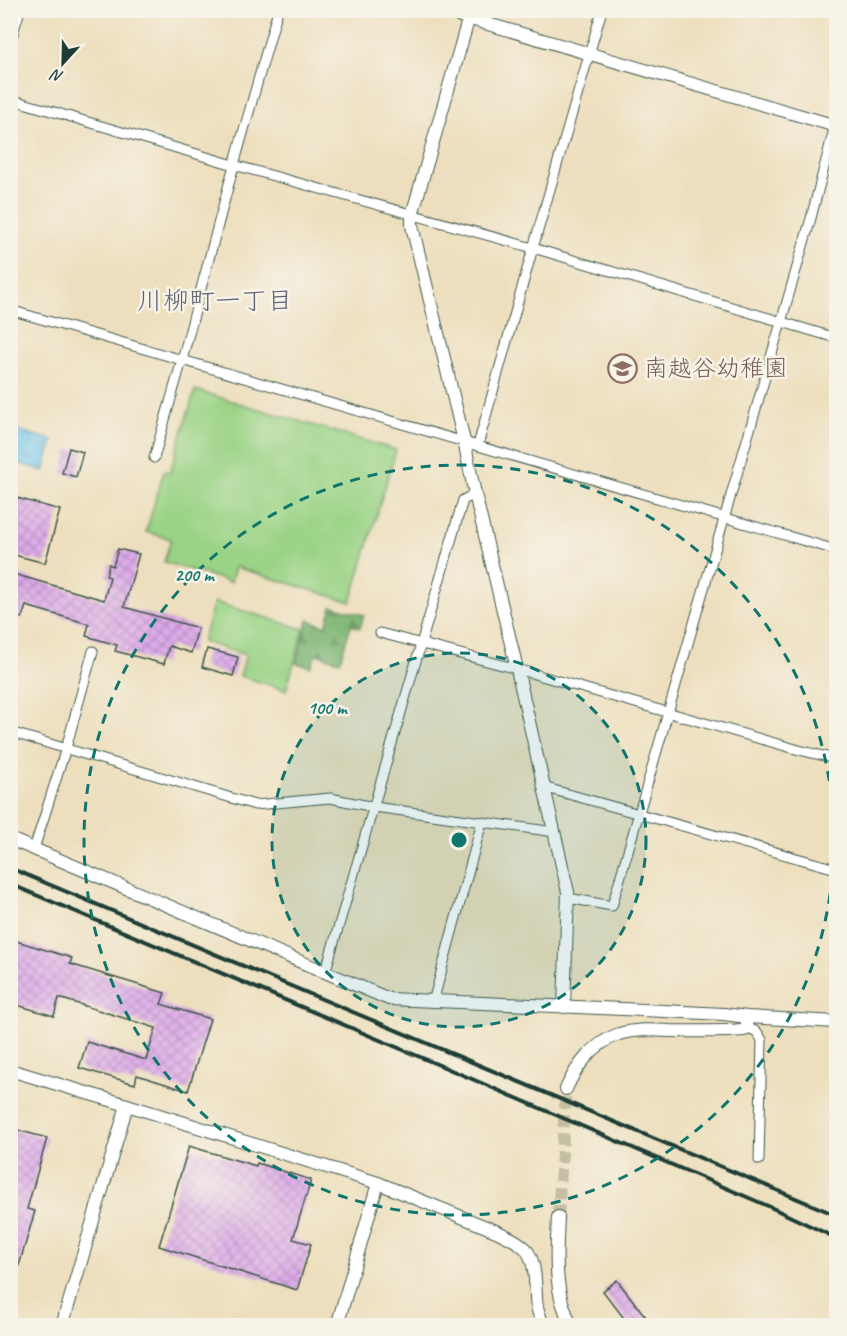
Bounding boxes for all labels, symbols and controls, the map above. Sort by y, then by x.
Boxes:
north arrow [33,33,93,93]
text: N [47,64,66,87]
district label: 川柳町一丁目 [137,284,293,317]
school or university icon: 南越谷幼稚園 [607,352,639,384]
place label: 南越谷幼稚園 [644,353,788,383]
text: 200 m [175,564,215,586]
text: 100 m [308,697,348,719]
centre of rings [449,830,469,850]

